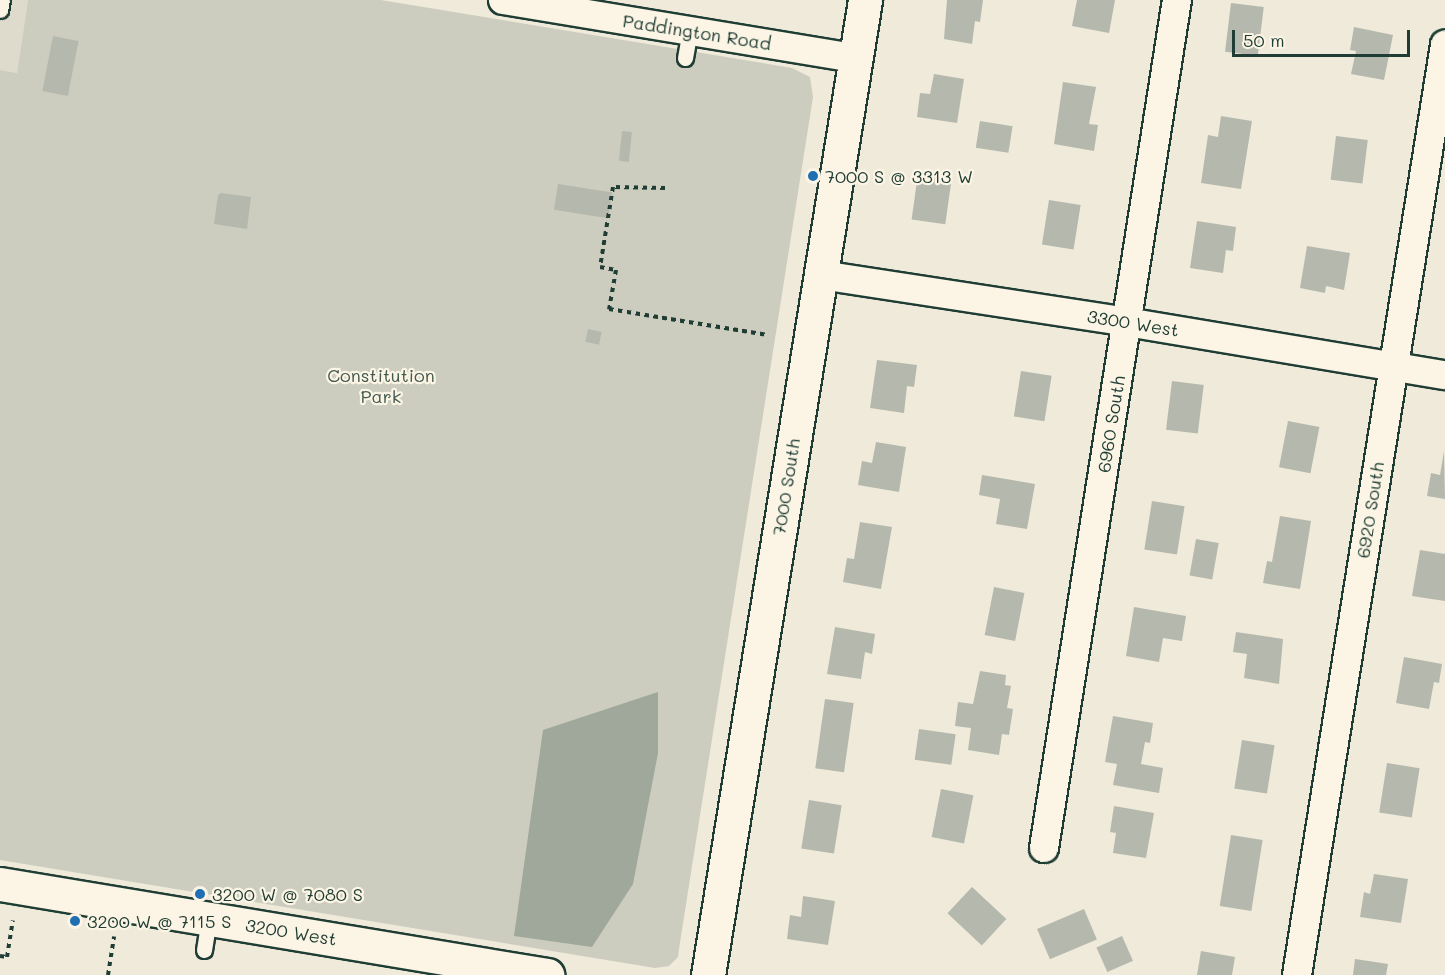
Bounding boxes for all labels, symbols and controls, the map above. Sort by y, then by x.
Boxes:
street label: Paddington Road [621,10,773,54]
scale bar [1235,18,1414,56]
text: 50 m [1243,28,1285,52]
place label: 7000 S @ 3313 W [825,165,973,187]
marker: 7000 S @ 3313 W [806,169,820,183]
street label: 3300 West [1086,305,1180,341]
park label: Constitution Park [327,365,435,407]
street label: 6960 South [1093,374,1129,474]
street label: 7000 South [768,437,804,537]
street label: 6920 South [1352,460,1388,560]
place label: 3200 W @ 7080 S [212,883,363,905]
marker: 3200 W @ 7080 S [193,887,207,901]
place label: 3200 W @ 7115 S [87,910,231,932]
marker: 3200 W @ 7115 S [68,914,82,928]
street label: 3200 West [244,914,338,950]

